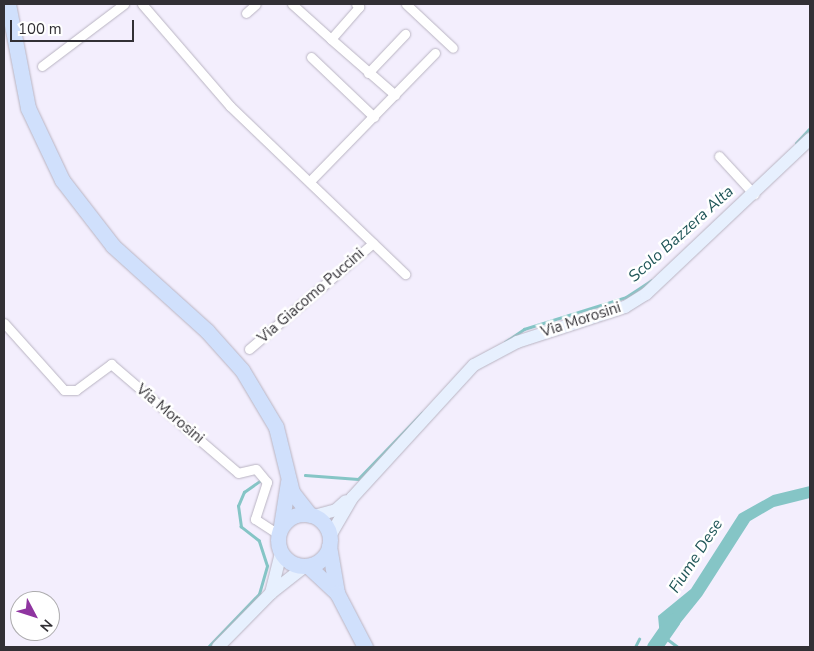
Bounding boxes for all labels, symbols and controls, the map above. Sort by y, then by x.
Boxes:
scale bar [12,10,136,42]
text: 100 m [18,19,62,39]
water label: Scolo Bazzera Alta [625,182,737,286]
street label: Via Giacomo Puccini [254,245,368,347]
street label: Via Morosini [539,299,623,341]
street label: Via Morosini [132,380,208,448]
water label: Fiume Dese [665,515,727,597]
north arrow [10,591,60,641]
text: N [35,615,57,635]

